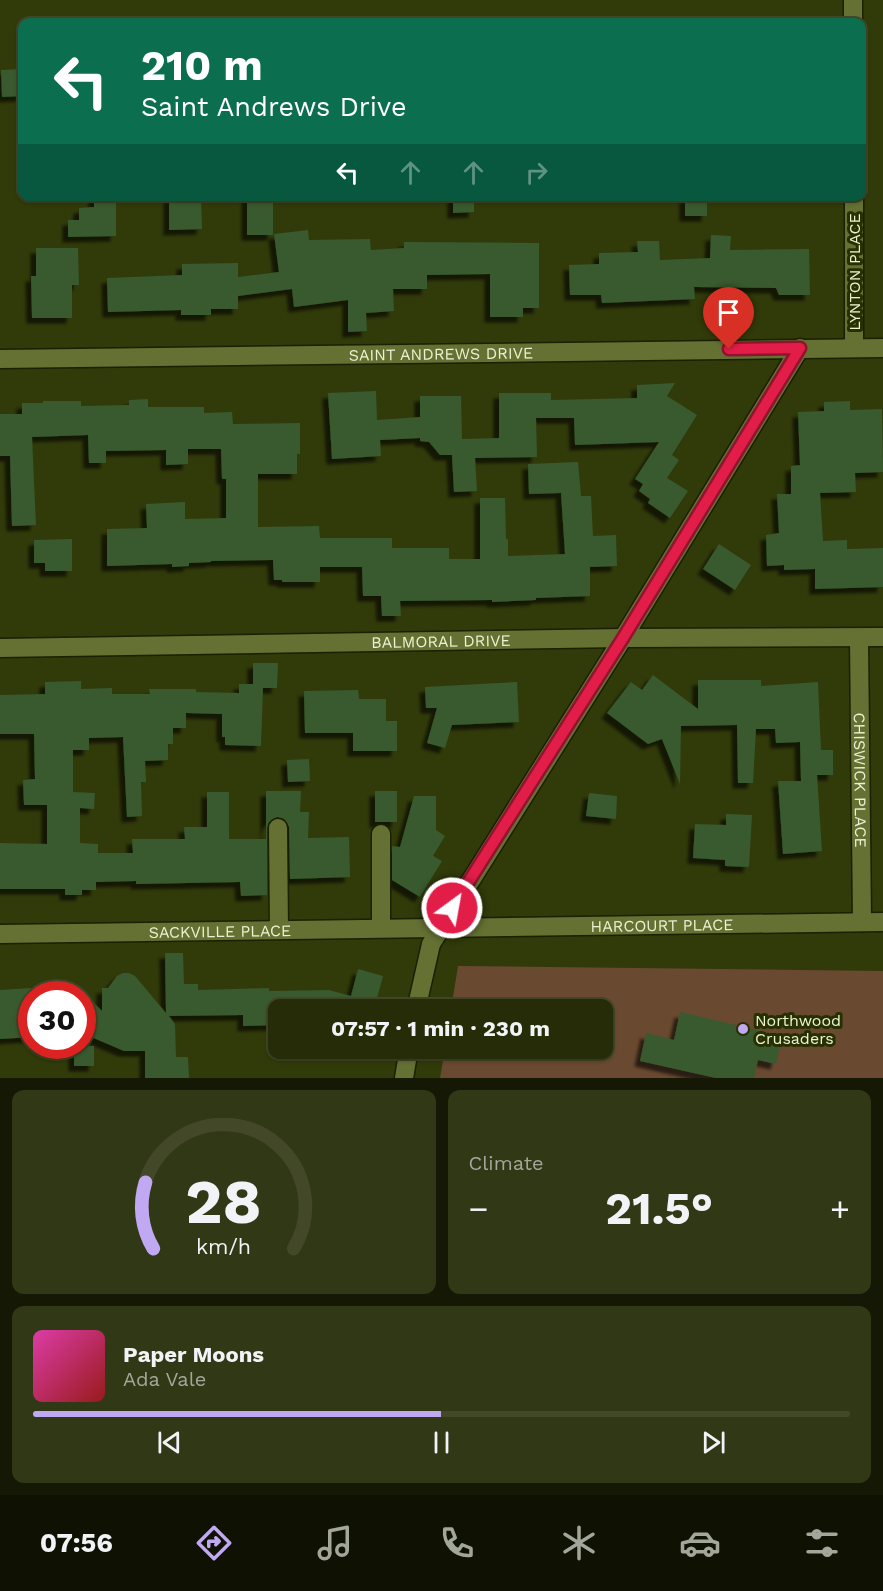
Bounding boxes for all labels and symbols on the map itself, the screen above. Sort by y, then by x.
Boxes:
street label: LYNTON PLACE [845,213,864,331]
pin [703,287,754,349]
street label: SAINT ANDREWS DRIVE [349,343,533,365]
street label: BALMORAL DRIVE [371,631,511,652]
street label: CHISWICK PLACE [850,712,870,848]
position arrow [420,876,484,940]
street label: HARCOURT PLACE [590,915,734,936]
street label: SACKVILLE PLACE [149,921,291,942]
speed limit sign: 30 [18,981,96,1059]
place label: Northwood Crusaders [755,1011,841,1048]
marker: Northwood Crusaders [736,1022,750,1036]

